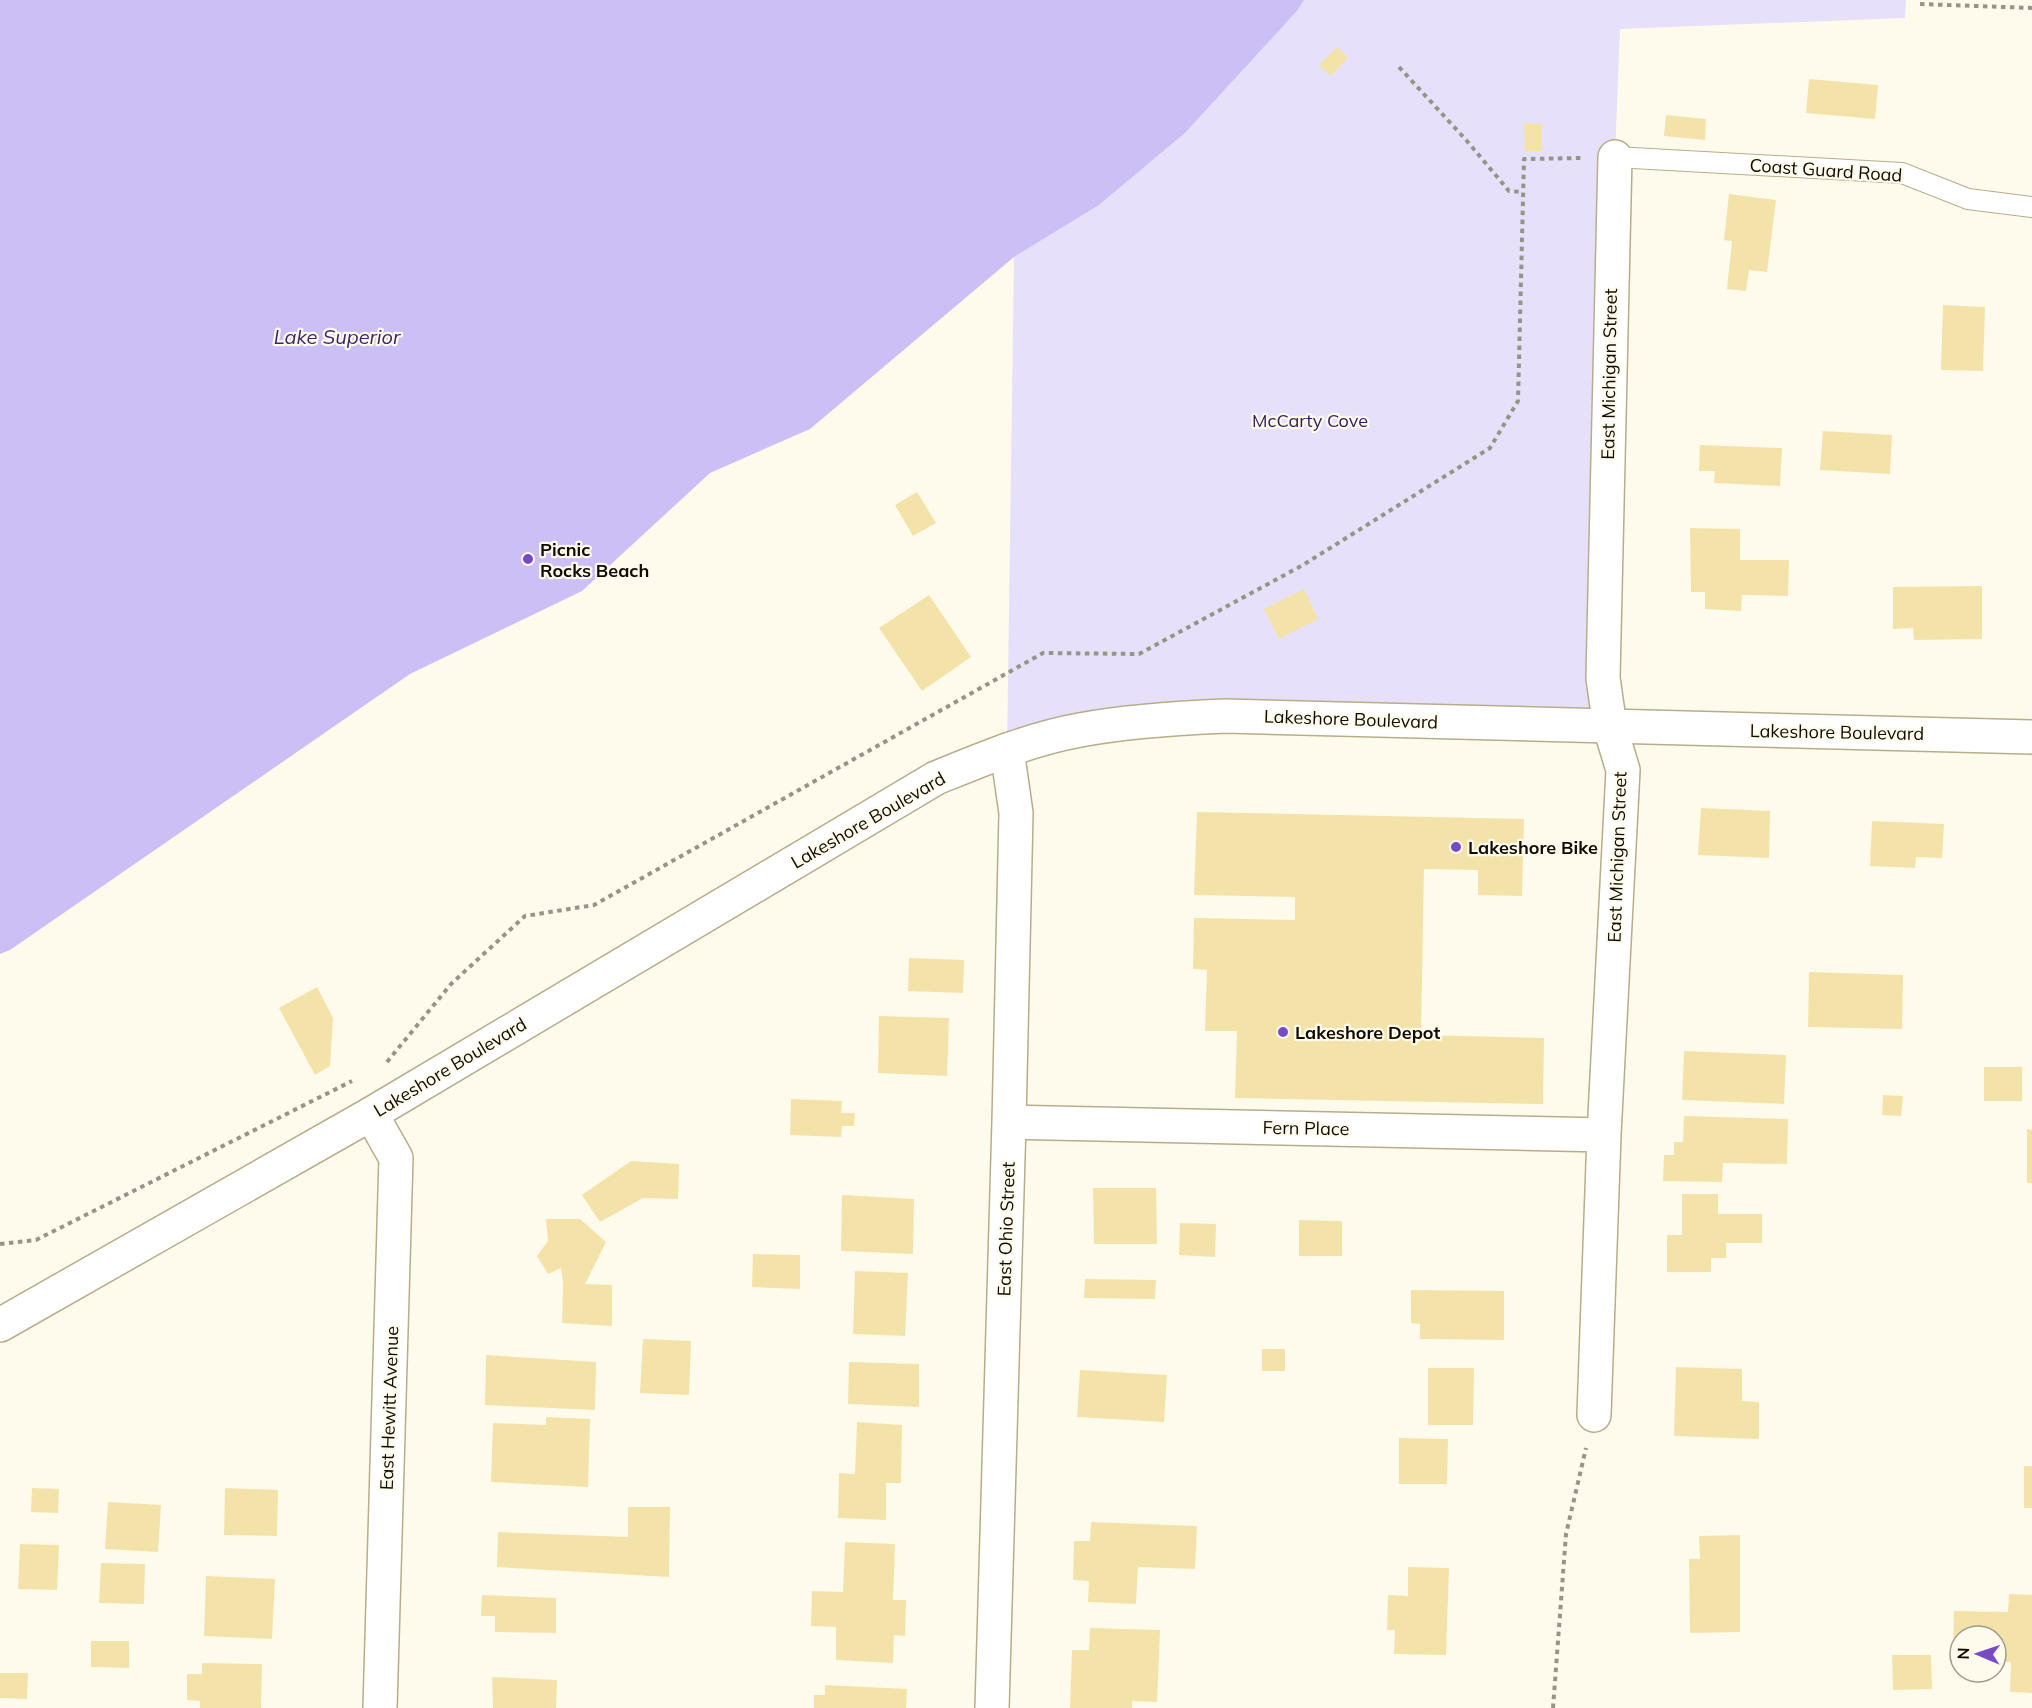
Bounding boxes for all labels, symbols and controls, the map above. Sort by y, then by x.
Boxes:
street label: Coast Guard Road [1749,153,1903,187]
street label: East Michigan Street [1596,288,1622,460]
water label: Lake Superior [274,324,401,349]
park label: McCarty Cove [1252,409,1368,432]
place label: Picnic Rocks Beach [540,538,649,582]
marker: Picnic Rocks Beach [521,552,535,566]
street label: Lakeshore Boulevard [1263,704,1439,734]
street label: Lakeshore Boulevard [1750,719,1924,745]
street label: Lakeshore Boulevard [787,766,949,874]
street label: East Michigan Street [1603,771,1631,943]
place label: Lakeshore Bike [1468,836,1598,859]
marker: Lakeshore Bike [1449,840,1463,854]
street label: Lakeshore Boulevard [369,1012,531,1122]
place label: Lakeshore Depot [1295,1021,1440,1044]
marker: Lakeshore Depot [1276,1025,1290,1039]
street label: Fern Place [1262,1116,1350,1140]
street label: East Ohio Street [992,1161,1020,1297]
street label: East Hewitt Avenue [375,1326,403,1490]
north arrow [1948,1624,2008,1684]
text: N [1953,1647,1973,1660]

